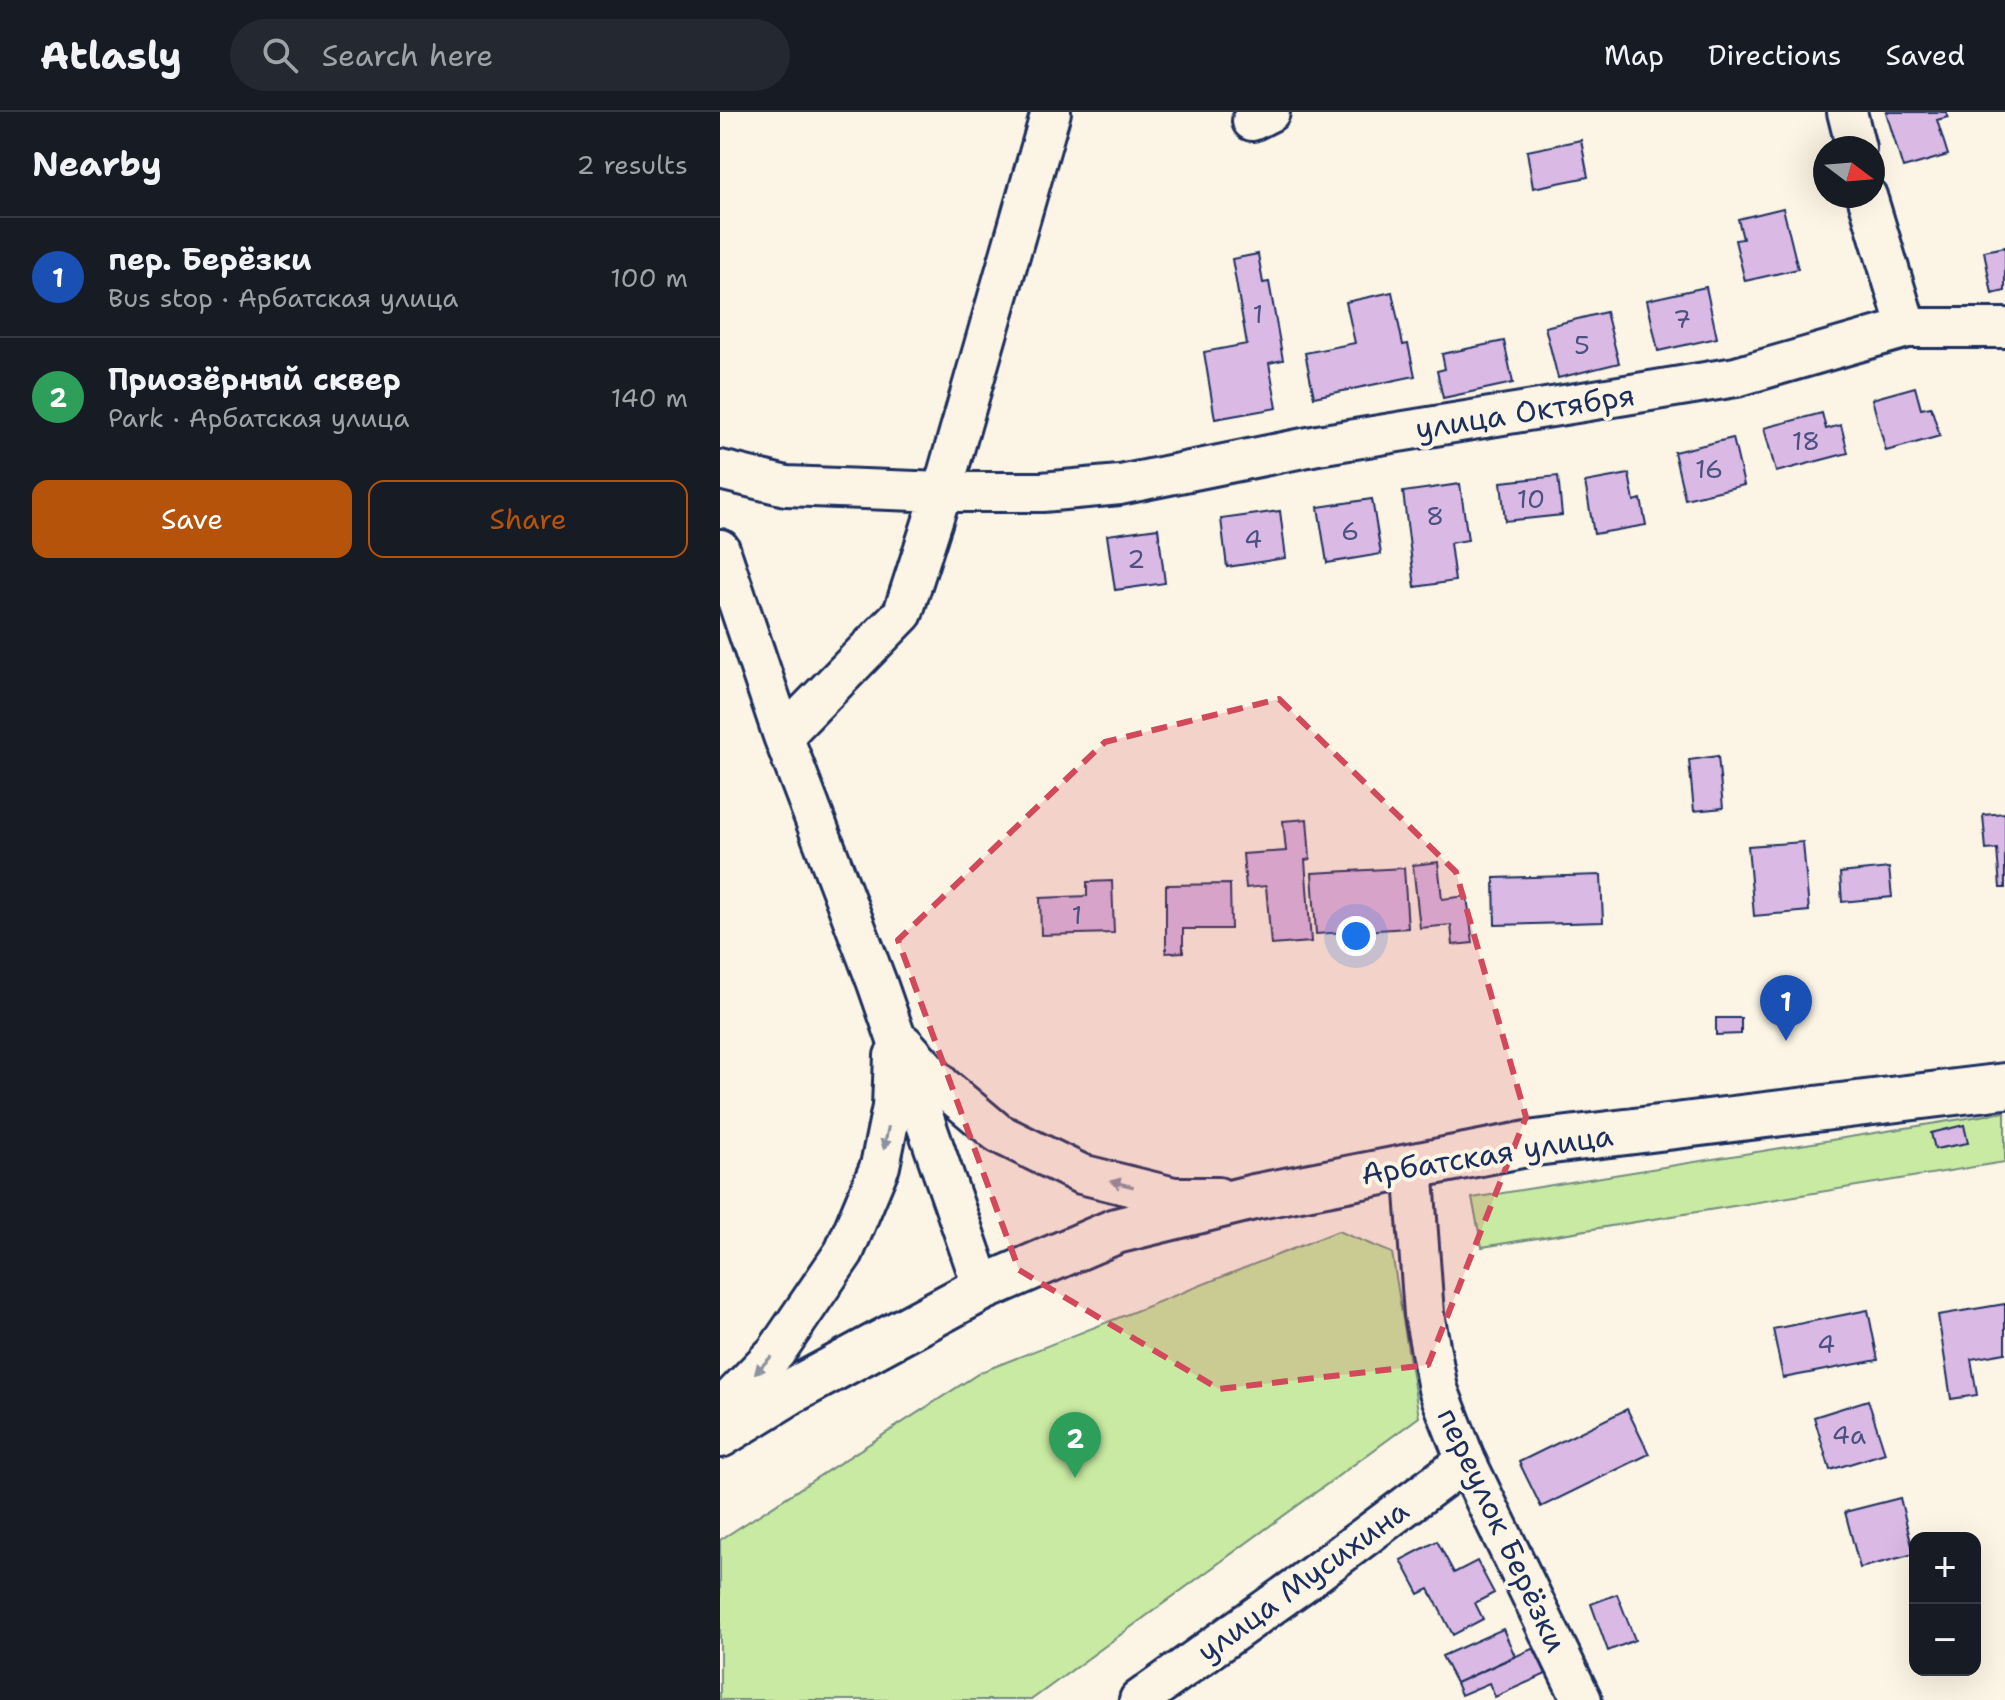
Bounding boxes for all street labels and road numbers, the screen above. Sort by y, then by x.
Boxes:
street label: улица Октября [1412,374,1637,449]
street label: Арбатская улица [1358,1114,1616,1195]
street label: переулок Берёзки [1428,1401,1577,1659]
street label: улица Мусихина [1189,1490,1417,1671]

